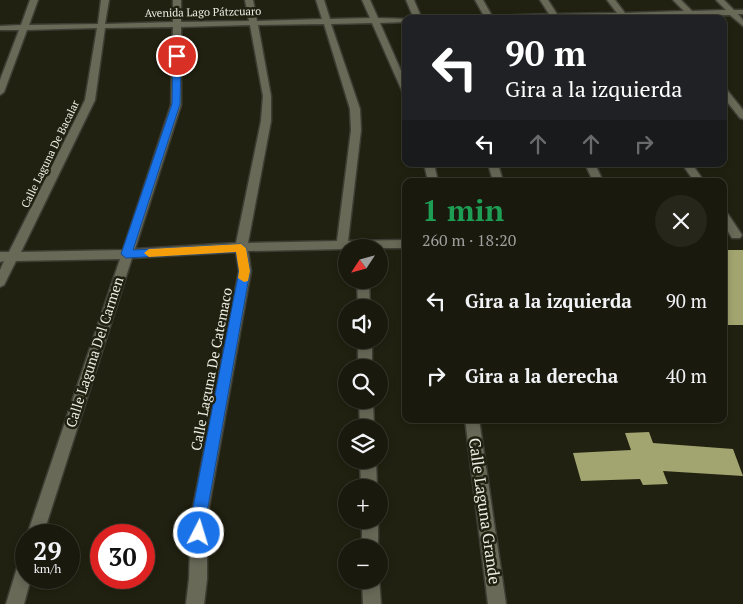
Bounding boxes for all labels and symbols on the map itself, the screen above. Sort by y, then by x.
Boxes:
street label: Avenida Lago Pátzcuaro [145,4,261,20]
pin [156,35,198,77]
street label: Calle Laguna De Bacalar [18,97,82,210]
north arrow [338,239,388,289]
street label: Calle Laguna Del Carmen [61,274,128,430]
street label: Calle Laguna De Catemaco [186,286,236,452]
street label: Calle Laguna Grande [464,436,506,586]
position arrow [172,506,224,558]
speed limit sign: 30 [90,524,155,589]

